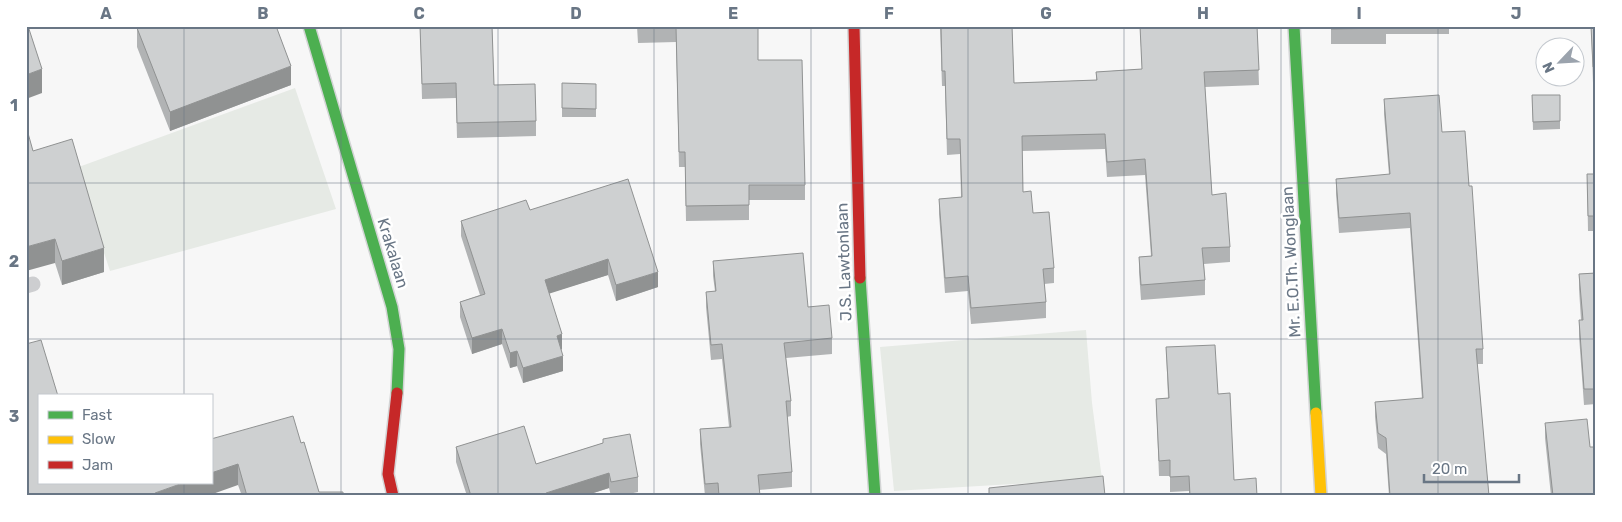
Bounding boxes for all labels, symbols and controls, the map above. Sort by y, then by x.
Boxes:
text: A [100,4,112,23]
text: B [257,4,269,23]
text: C [413,4,425,23]
text: D [570,4,582,23]
text: E [728,4,738,23]
text: F [884,4,894,23]
text: G [1040,4,1052,23]
text: H [1197,4,1209,23]
text: I [1356,4,1362,23]
text: J [1511,4,1521,23]
north arrow [1534,38,1584,88]
text: N [1539,59,1559,75]
text: 1 [10,96,18,115]
street label: Mr. E.O.Th. Wonglaan [1278,186,1304,338]
street label: J.S. Lawtonlaan [832,202,856,322]
street label: Krakalaan [373,216,413,290]
text: 2 [9,252,19,271]
legend [38,394,212,484]
text: Fast [82,406,112,424]
text: 3 [9,407,19,426]
text: Slow [82,430,115,448]
scale bar [1424,452,1520,484]
text: Jam [82,456,113,474]
text: 20 m [1432,460,1467,478]

